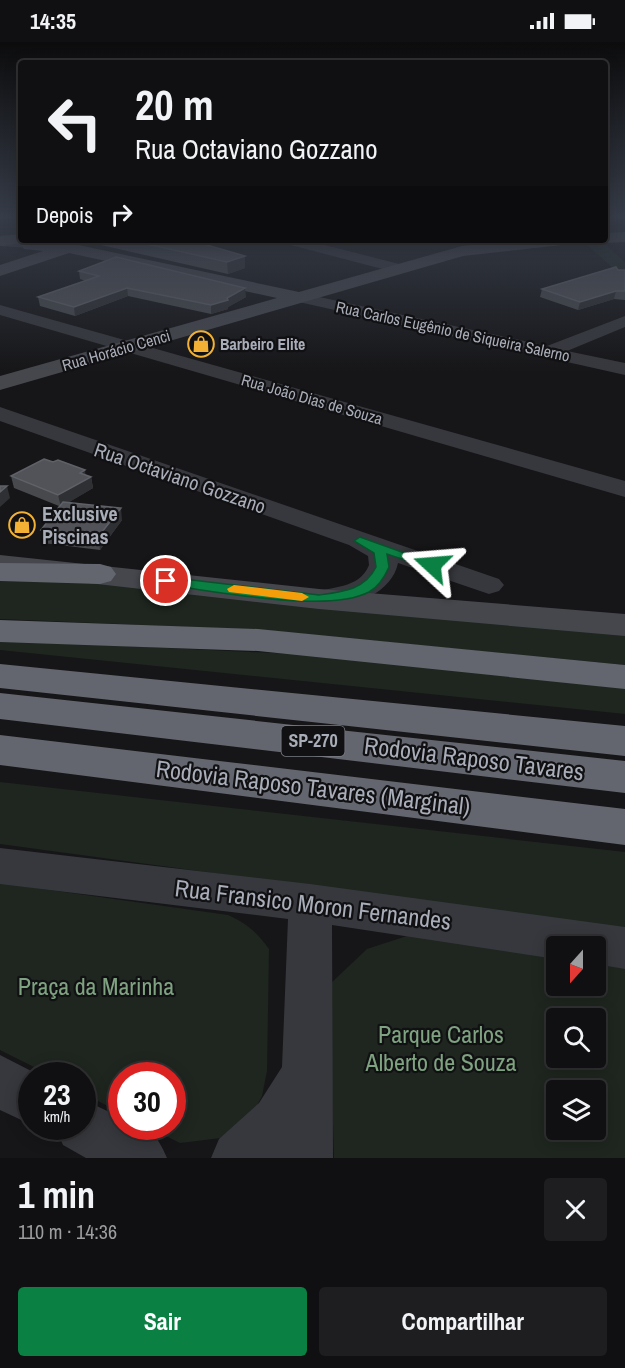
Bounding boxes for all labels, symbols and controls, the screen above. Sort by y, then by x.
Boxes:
text: 14:35 [30,6,76,36]
text: 20 m [135,77,214,133]
icon: left [36,84,114,162]
text: Rua Octaviano Gozzano [135,131,377,167]
icon: right [105,198,138,231]
text: Depois [36,200,93,230]
street label: Rua Carlos Eugênio de Siqueira Salerno [334,295,572,367]
street label: Rua Horácio Cenci [59,324,173,376]
shop icon: Barbeiro Elite [186,329,216,359]
place label: Barbeiro Elite [220,333,305,355]
street label: Rua João Dias de Souza [239,368,386,430]
street label: Rua Octaviano Gozzano [91,436,269,520]
place label: Exclusive Piscinas [42,500,118,550]
shop icon: Exclusive Piscinas [7,510,37,540]
position arrow [400,533,464,597]
pin [140,555,191,606]
icon: arrive [149,564,182,597]
road number: SP-270 [282,726,344,756]
street label: Rodovia Raposo Tavares [362,729,586,787]
street label: Rodovia Raposo Tavares (Marginal) [154,752,472,822]
street label: Rua Fransico Moron Fernandes [173,871,453,937]
north arrow [546,936,606,996]
map controls [546,936,606,1140]
park label: Praça da Marinha [18,970,174,1002]
button: search [546,1008,606,1068]
park label: Parque Carlos Alberto de Souza [365,1018,517,1078]
speed limit sign: 30 [108,1062,186,1140]
text: 23 [43,1074,71,1114]
button: layers [546,1080,606,1140]
text: km/h [44,1106,70,1127]
text: 1 min [18,1171,95,1219]
button: close [544,1178,607,1241]
text: 110 m · 14:36 [18,1218,117,1245]
button: Sair [18,1287,307,1356]
button: Compartilhar [319,1287,607,1356]

